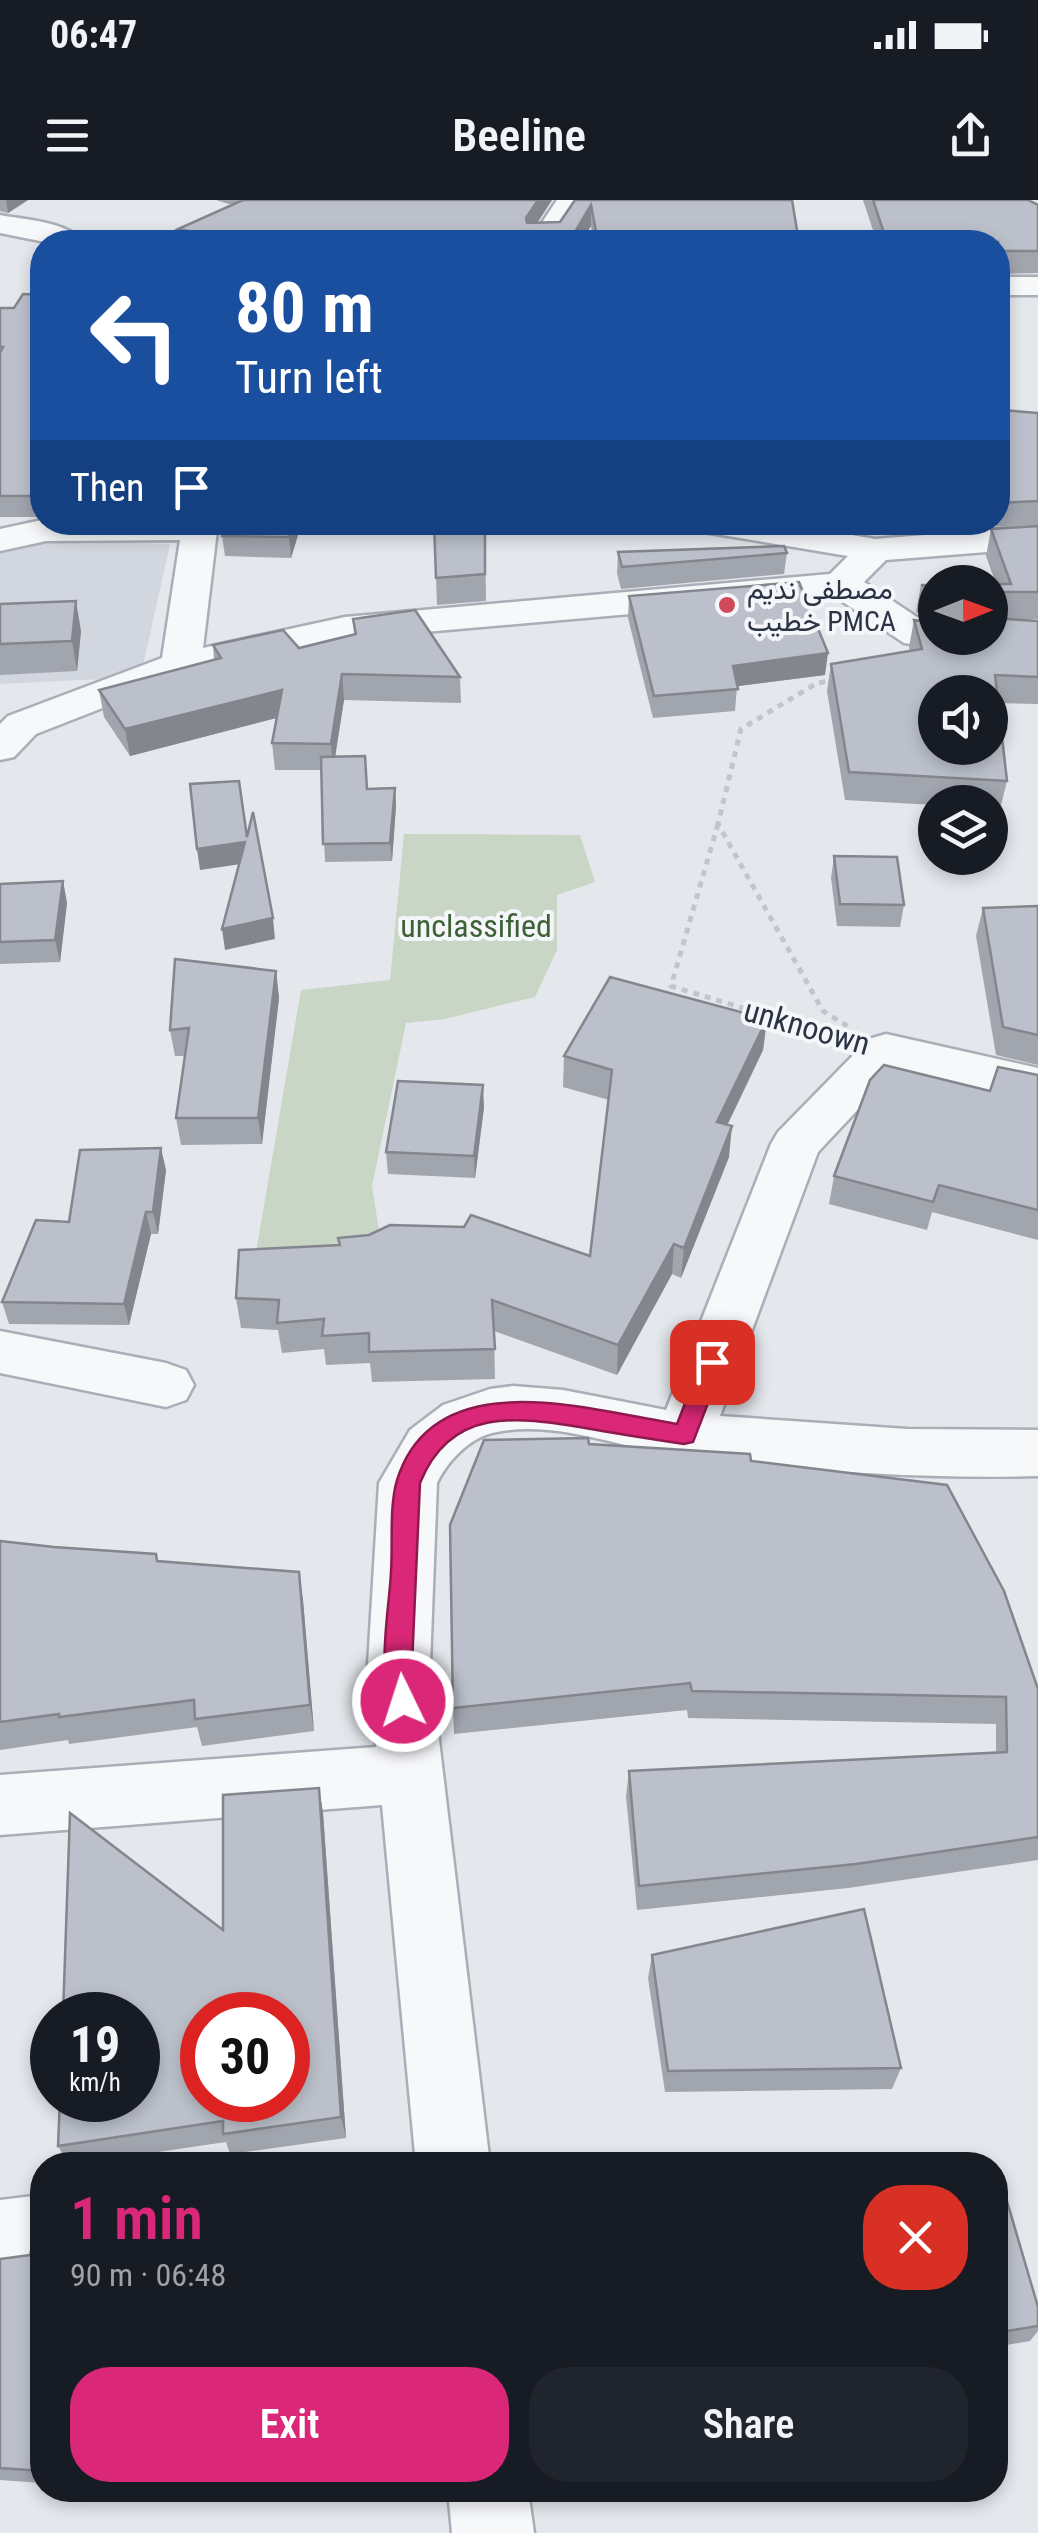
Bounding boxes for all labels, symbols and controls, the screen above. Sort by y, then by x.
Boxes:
text: 06:47 [50,13,137,57]
icon: menu [40,108,95,163]
icon: share [943,108,998,163]
text: Beeline [452,109,586,162]
text: 80 m [235,267,374,349]
icon: left [70,270,200,400]
text: Turn left [235,351,383,404]
icon: arrive [164,460,219,515]
text: Then [70,466,144,510]
north arrow [918,565,1008,655]
map controls [918,565,1008,875]
place label: مصطفى نديم خطيب PMCA [747,573,896,638]
marker: مصطفى نديم خطيب PMCA [716,594,738,616]
button: sound [918,675,1008,765]
button: layers [918,785,1008,875]
park label: unclassified [400,907,552,945]
street label: unknoown [740,991,874,1063]
pin [670,1320,755,1405]
icon: arrive [685,1335,740,1390]
position arrow [351,1649,455,1753]
speed limit sign: 30 [180,1992,310,2122]
text: 19 [70,2016,120,2074]
text: km/h [69,2068,121,2097]
text: 1 min [70,2183,203,2254]
button: close [863,2185,968,2290]
text: 90 m · 06:48 [70,2256,226,2294]
button: Exit [70,2367,509,2482]
button: Share [529,2367,968,2482]

